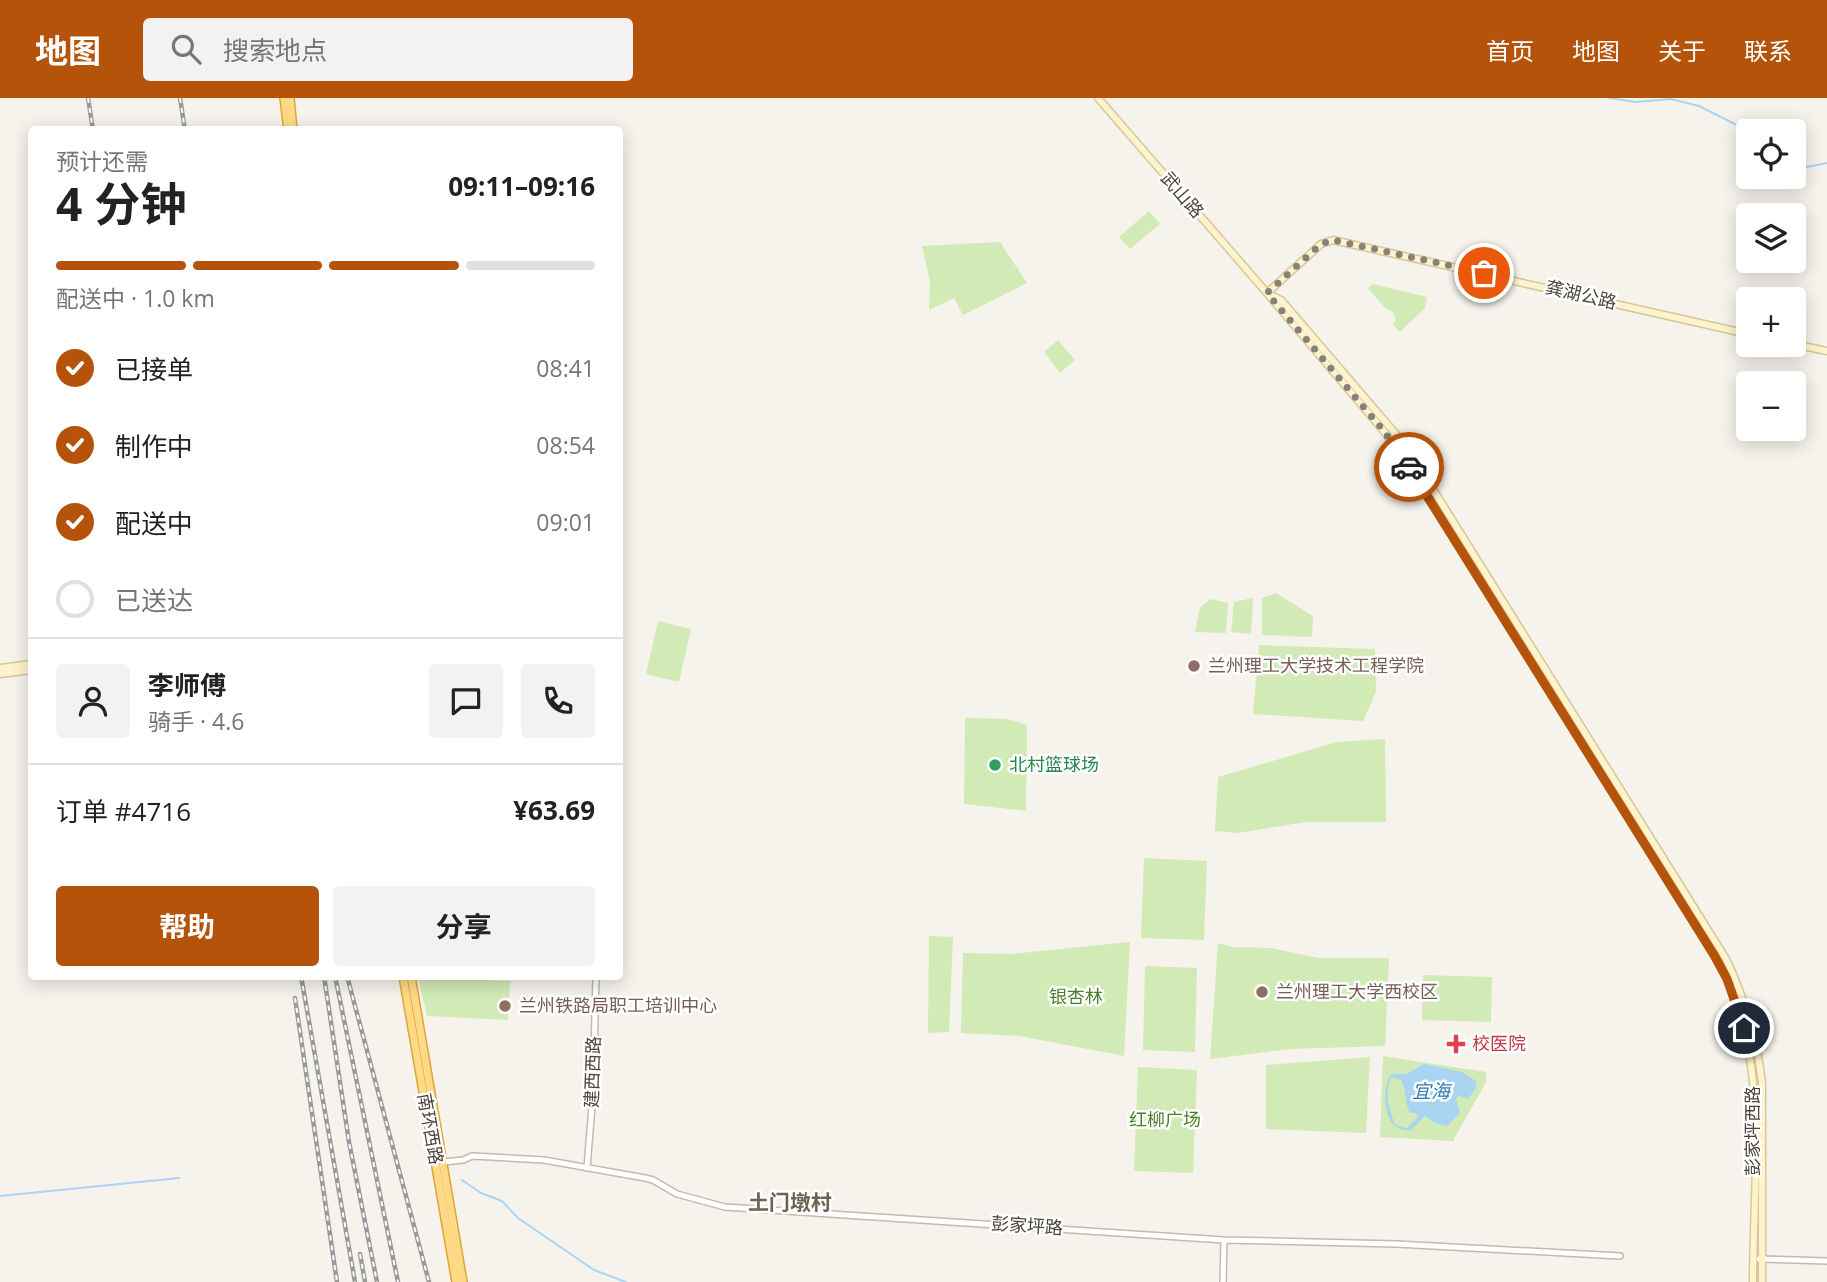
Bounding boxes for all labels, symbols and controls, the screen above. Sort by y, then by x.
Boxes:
search box [143,18,633,81]
text: 地图 [35,28,101,73]
icon: search [167,30,205,68]
text: 搜索地点 [223,32,327,68]
text: 首页 [1486,34,1534,67]
text: 地图 [1572,34,1620,67]
text: 关于 [1658,34,1706,67]
text: 联系 [1744,34,1792,67]
map controls [1736,119,1806,441]
button: locate [1736,119,1806,189]
text: 预计还需 [56,145,148,177]
street label: 武山路 [1156,166,1210,223]
text: 09:11–09:16 [448,168,595,204]
text: 4 分钟 [56,172,186,234]
button: layers [1736,203,1806,273]
pin [1454,243,1514,303]
icon: bag [1465,254,1503,292]
street label: 龚湖公路 [1543,274,1619,314]
text: 配送中 · 1.0 km [56,282,215,314]
button: + [1736,287,1806,357]
icon: check [56,349,94,387]
text: 已接单 [115,351,193,387]
text: 08:41 [536,352,595,384]
button: − [1736,371,1806,441]
icon: check [56,426,94,464]
text: 制作中 [115,428,193,464]
text: 08:54 [536,429,595,461]
courier [1374,432,1444,502]
icon: car [1390,448,1428,486]
icon: check [56,503,94,541]
text: 配送中 [115,505,193,541]
text: 09:01 [536,506,595,538]
text: 已送达 [115,582,193,618]
place label: 兰州理工大学技术工程学院 [1208,653,1424,677]
marker: 兰州理工大学技术工程学院 [1186,658,1202,674]
button: person [56,664,130,738]
button: chat [429,664,503,738]
button: phone [521,664,595,738]
text: 李师傅 [148,667,226,703]
text: 骑手 · 4.6 [148,705,244,737]
place label: 北村篮球场 [1009,752,1099,776]
marker: 北村篮球场 [987,757,1003,773]
text: ¥63.69 [513,792,595,828]
text: 订单 #4716 [56,793,191,829]
button: 帮助 [56,886,319,966]
button: 分享 [333,886,595,966]
place label: 兰州理工大学西校区 [1276,979,1438,1003]
park label: 银杏林 [1049,984,1103,1008]
marker: 兰州理工大学西校区 [1254,984,1270,1000]
place label: 兰州铁路局职工培训中心 [519,993,717,1017]
marker: 兰州铁路局职工培训中心 [497,998,513,1014]
pin [1714,998,1774,1058]
icon: home [1725,1009,1763,1047]
place label: 校医院 [1472,1031,1526,1055]
marker: 校医院 [1446,1034,1466,1054]
street label: 建西西路 [579,1036,605,1108]
water label: 宜海 [1412,1078,1453,1104]
street label: 彭家坪西路 [1740,1086,1764,1176]
street label: 南环西路 [413,1091,449,1166]
park label: 红柳广场 [1129,1107,1201,1131]
district label: 土门墩村 [748,1188,832,1216]
street label: 彭家坪路 [990,1211,1064,1239]

